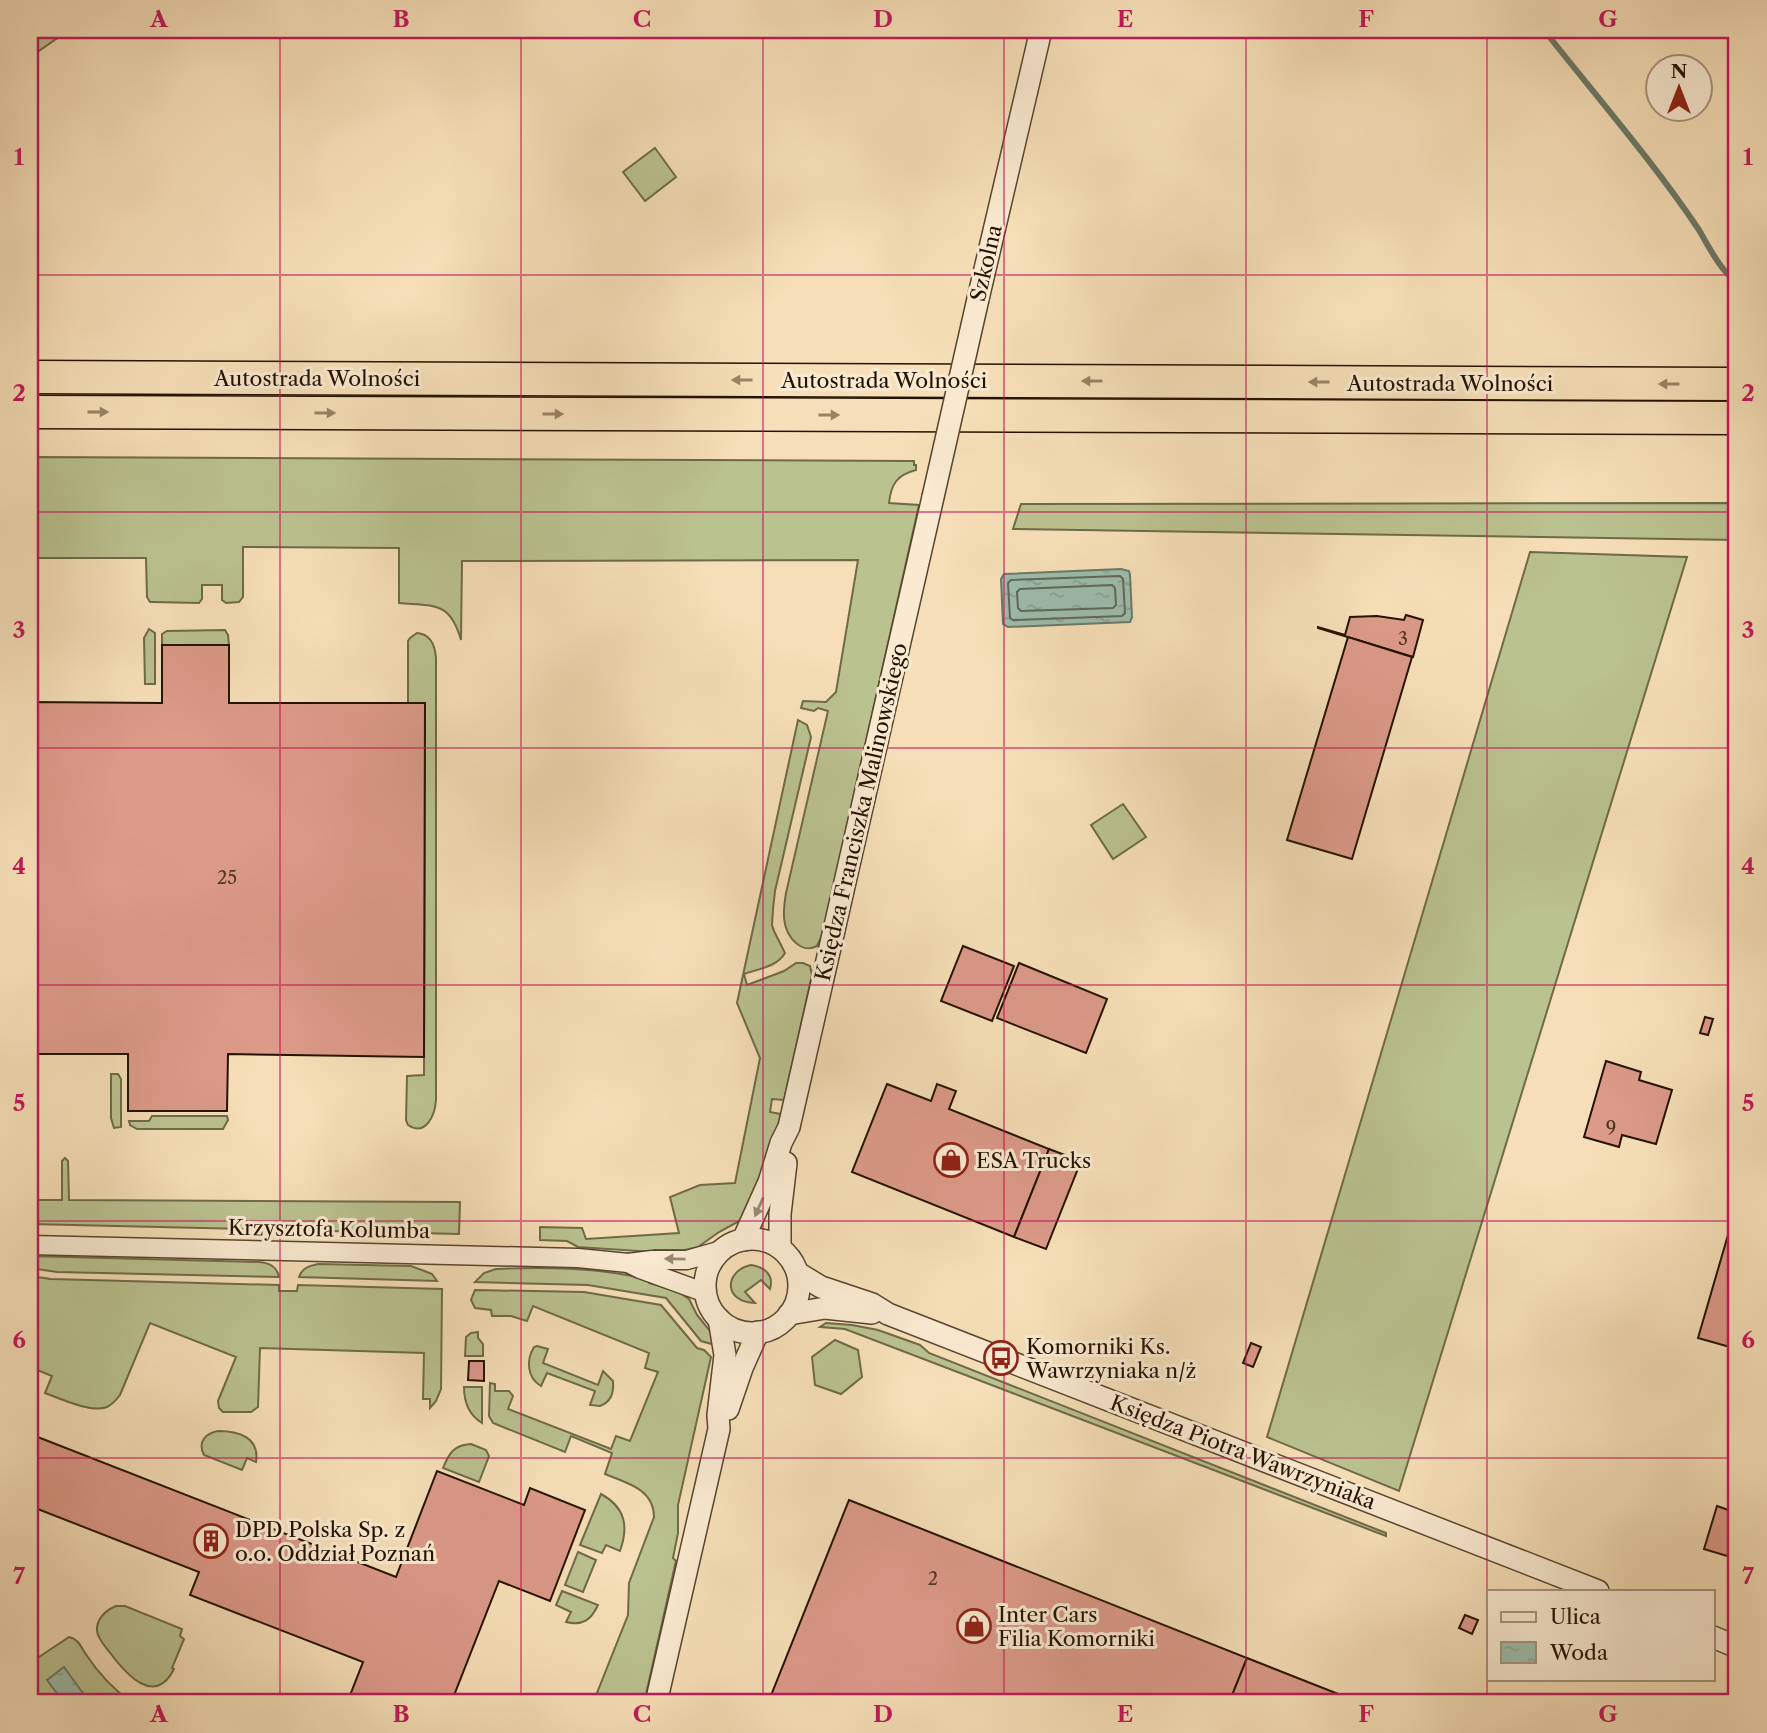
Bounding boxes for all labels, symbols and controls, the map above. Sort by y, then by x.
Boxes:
text: A [149,5,169,33]
text: B [392,5,410,33]
text: C [633,5,651,33]
text: D [873,5,893,33]
text: E [1117,5,1133,33]
text: F [1358,5,1374,33]
text: G [1598,5,1618,33]
north arrow [1644,52,1714,122]
text: N [1671,60,1687,83]
text: 1 [14,143,25,171]
text: 1 [1743,143,1754,171]
street label: Szkolna [965,221,1007,304]
street label: Autostrada Wolności [213,366,420,391]
street label: Autostrada Wolności [780,368,987,393]
street label: Autostrada Wolności [1346,371,1553,396]
one-way arrow [730,374,752,386]
one-way arrow [1080,375,1102,387]
one-way arrow [1308,376,1330,388]
one-way arrow [1658,378,1680,390]
text: 2 [12,379,26,407]
text: 2 [1741,379,1755,407]
one-way arrow [87,406,109,418]
one-way arrow [315,407,337,419]
one-way arrow [542,408,564,420]
one-way arrow [819,409,841,421]
text: 3 [13,616,26,644]
text: 3 [1742,616,1755,644]
house number: 3 [1398,628,1408,650]
street label: Księdza Franciszka Malinowskiego [810,641,912,983]
text: 4 [12,852,26,880]
text: 4 [1741,852,1755,880]
house number: 25 [217,867,237,889]
text: 5 [13,1089,25,1117]
text: 5 [1742,1089,1754,1117]
house number: 9 [1606,1117,1616,1139]
shop icon: ESA Trucks [932,1141,970,1179]
place label: ESA Trucks [976,1148,1091,1173]
one-way arrow [753,1197,765,1217]
street label: Krzysztofa Kolumba [228,1215,431,1243]
one-way arrow [664,1254,686,1265]
text: 6 [12,1326,26,1354]
text: 6 [1741,1326,1755,1354]
place label: Komorniki Ks. Wawrzyniaka n/ż [1025,1334,1196,1383]
bus stop icon: Komorniki Ks. Wawrzyniaka n/ż [982,1339,1020,1377]
street label: Księdza Piotra Wawrzyniaka [1107,1390,1380,1515]
place label: DPD Polska Sp. z o.o. Oddział Poznań [235,1517,435,1566]
building icon: DPD Polska Sp. z o.o. Oddział Poznań [192,1522,230,1560]
text: 7 [13,1562,25,1590]
text: 7 [1742,1562,1754,1590]
house number: 2 [928,1568,938,1590]
legend [1487,1590,1714,1680]
place label: Inter Cars Filia Komorniki [998,1602,1155,1651]
text: Ulica [1550,1604,1602,1629]
shop icon: Inter Cars Filia Komorniki [955,1607,993,1645]
text: Woda [1549,1640,1609,1665]
text: A [149,1700,169,1728]
text: B [392,1700,410,1728]
text: C [633,1700,651,1728]
text: D [873,1700,893,1728]
text: E [1117,1700,1133,1728]
text: F [1358,1700,1374,1728]
text: G [1598,1700,1618,1728]

